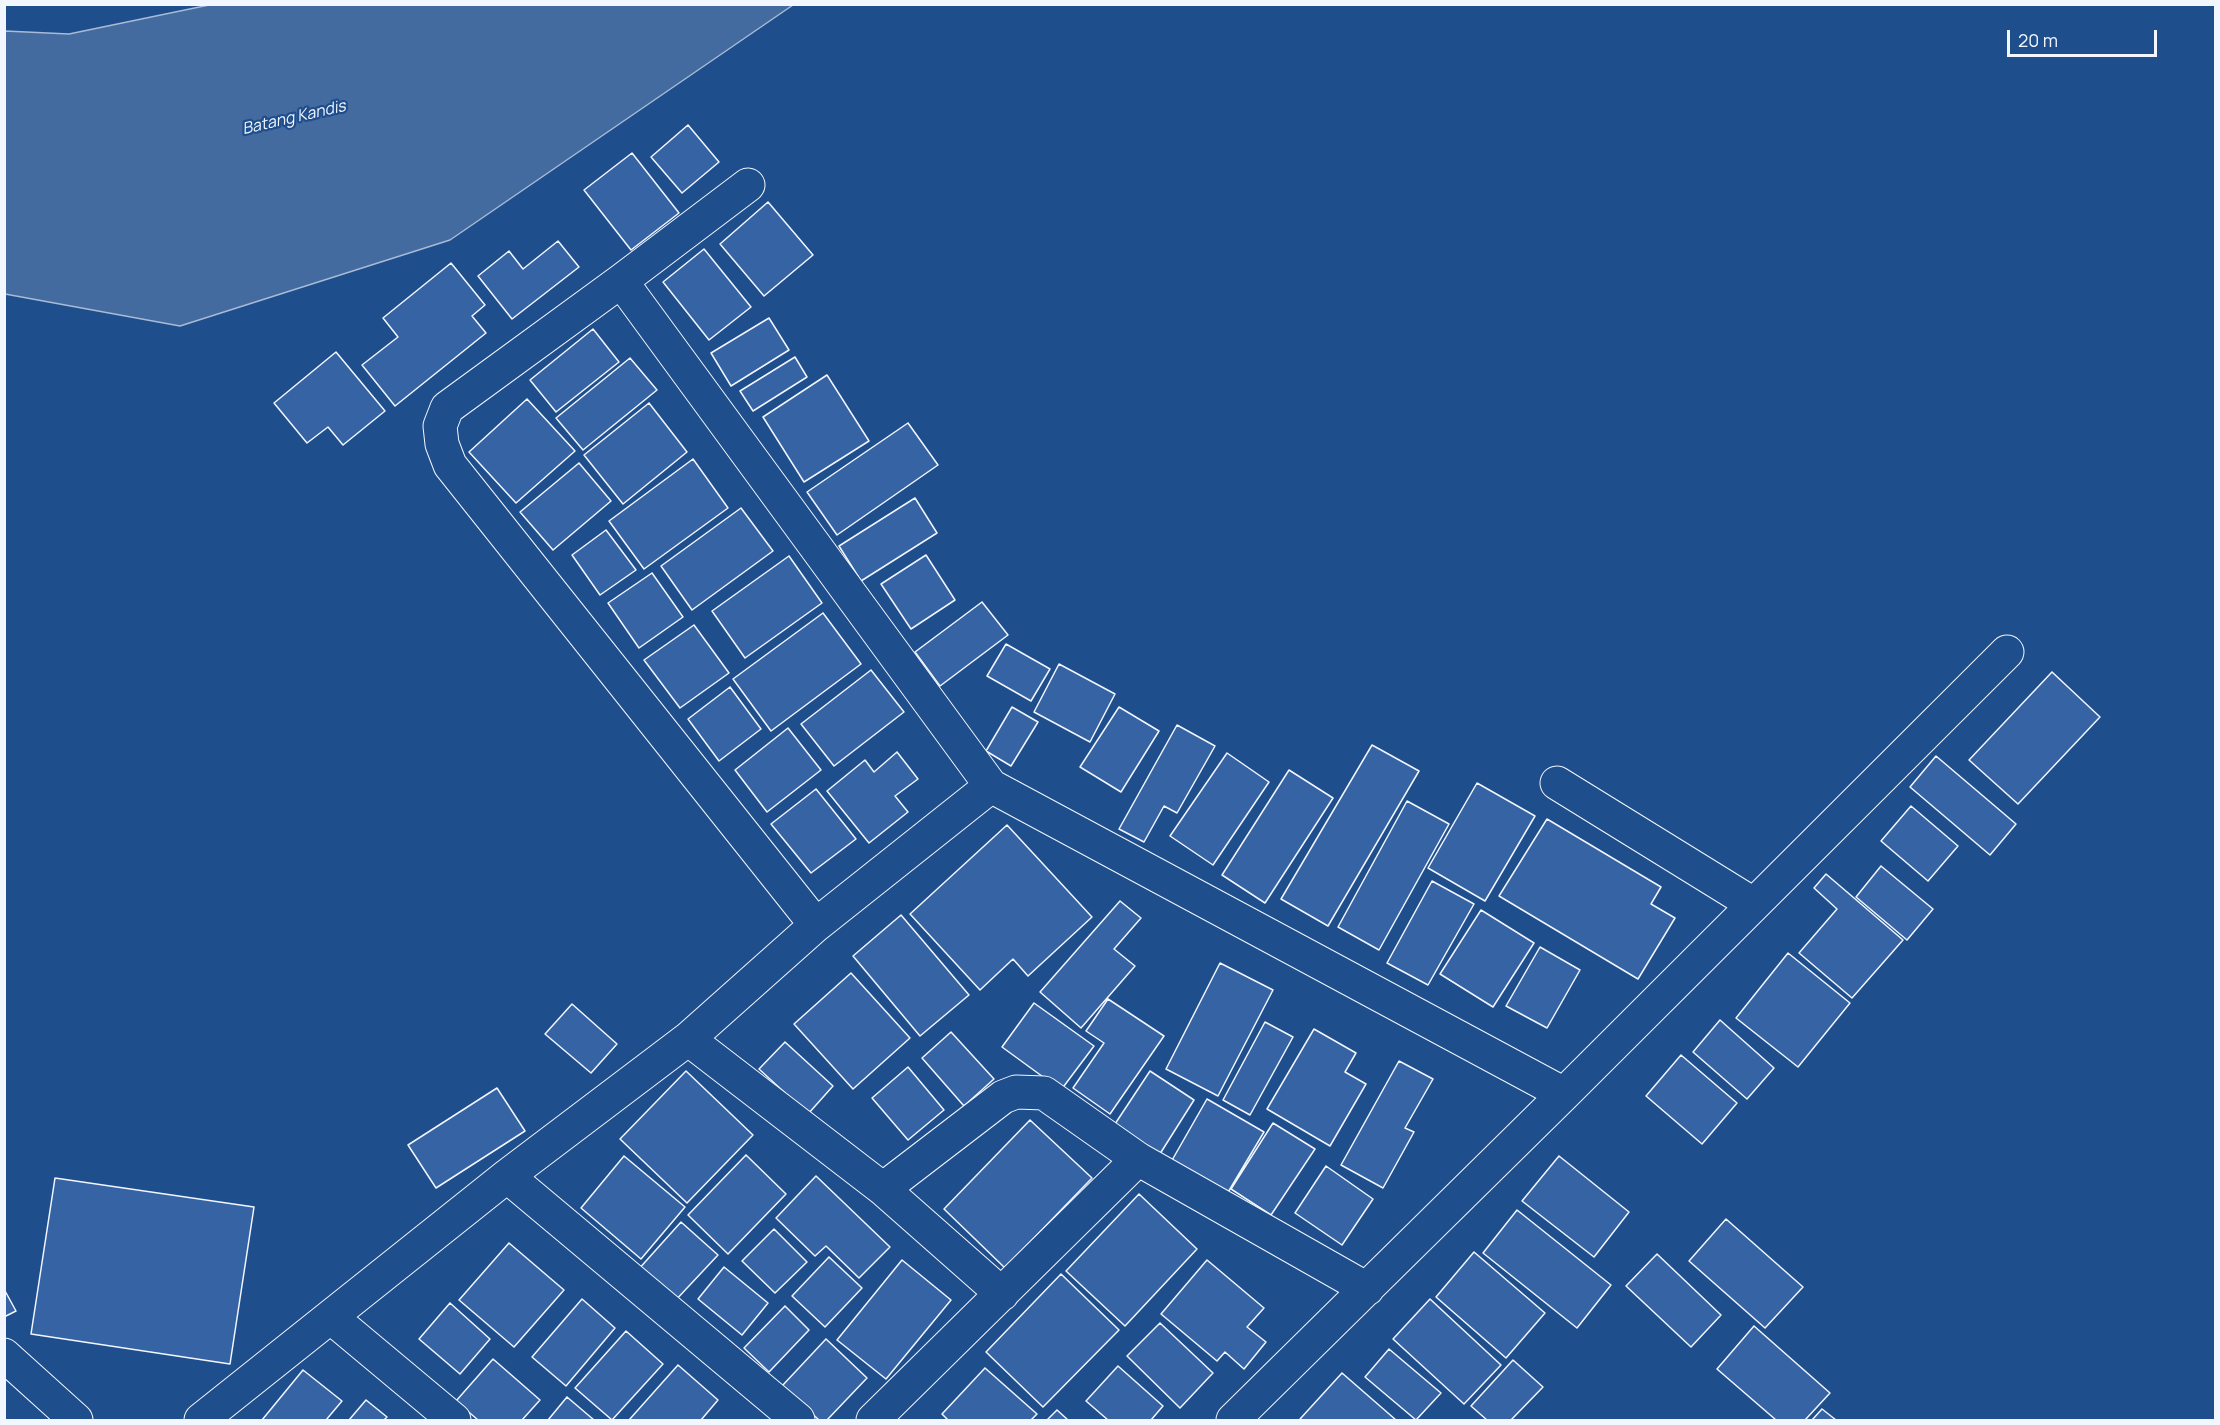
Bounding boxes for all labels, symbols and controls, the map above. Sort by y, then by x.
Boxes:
scale bar [2010,18,2160,56]
text: 20 m [2018,28,2058,52]
water label: Batang Kandis [240,97,348,139]

